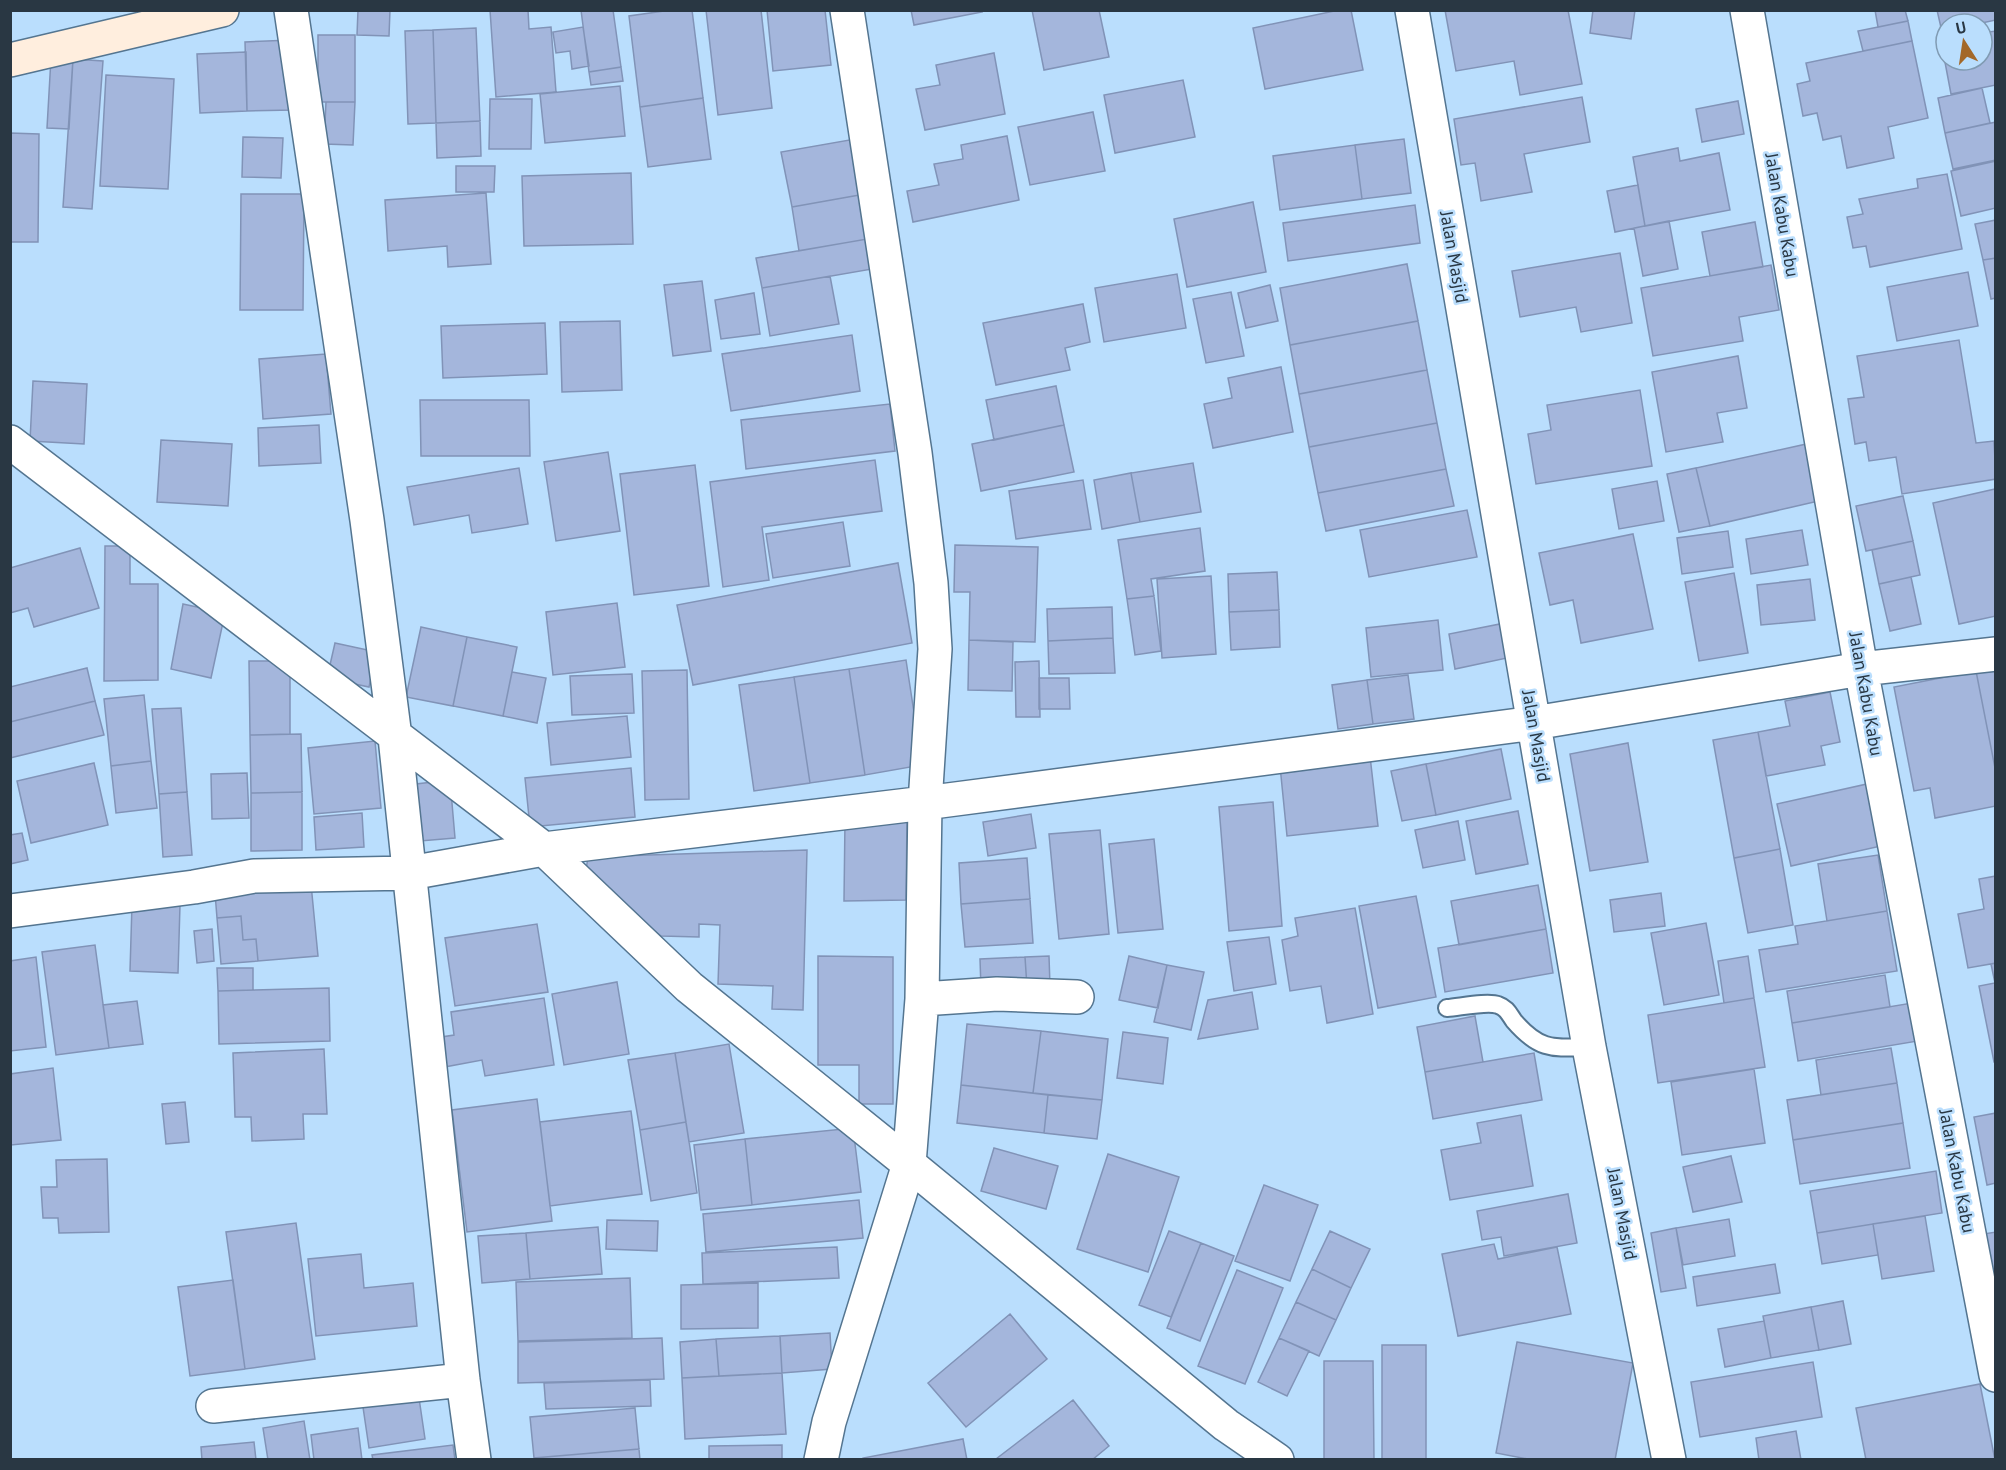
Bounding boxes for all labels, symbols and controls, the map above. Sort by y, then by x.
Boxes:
north arrow [1934,12,1994,72]
text: U [1954,17,1968,38]
street label: Jalan Kabu Kabu [1760,150,1805,279]
street label: Jalan Masjid [1435,208,1474,305]
street label: Jalan Kabu Kabu [1844,629,1889,758]
street label: Jalan Masjid [1517,687,1556,784]
street label: Jalan Kabu Kabu [1934,1106,1981,1235]
street label: Jalan Masjid [1602,1165,1643,1262]

